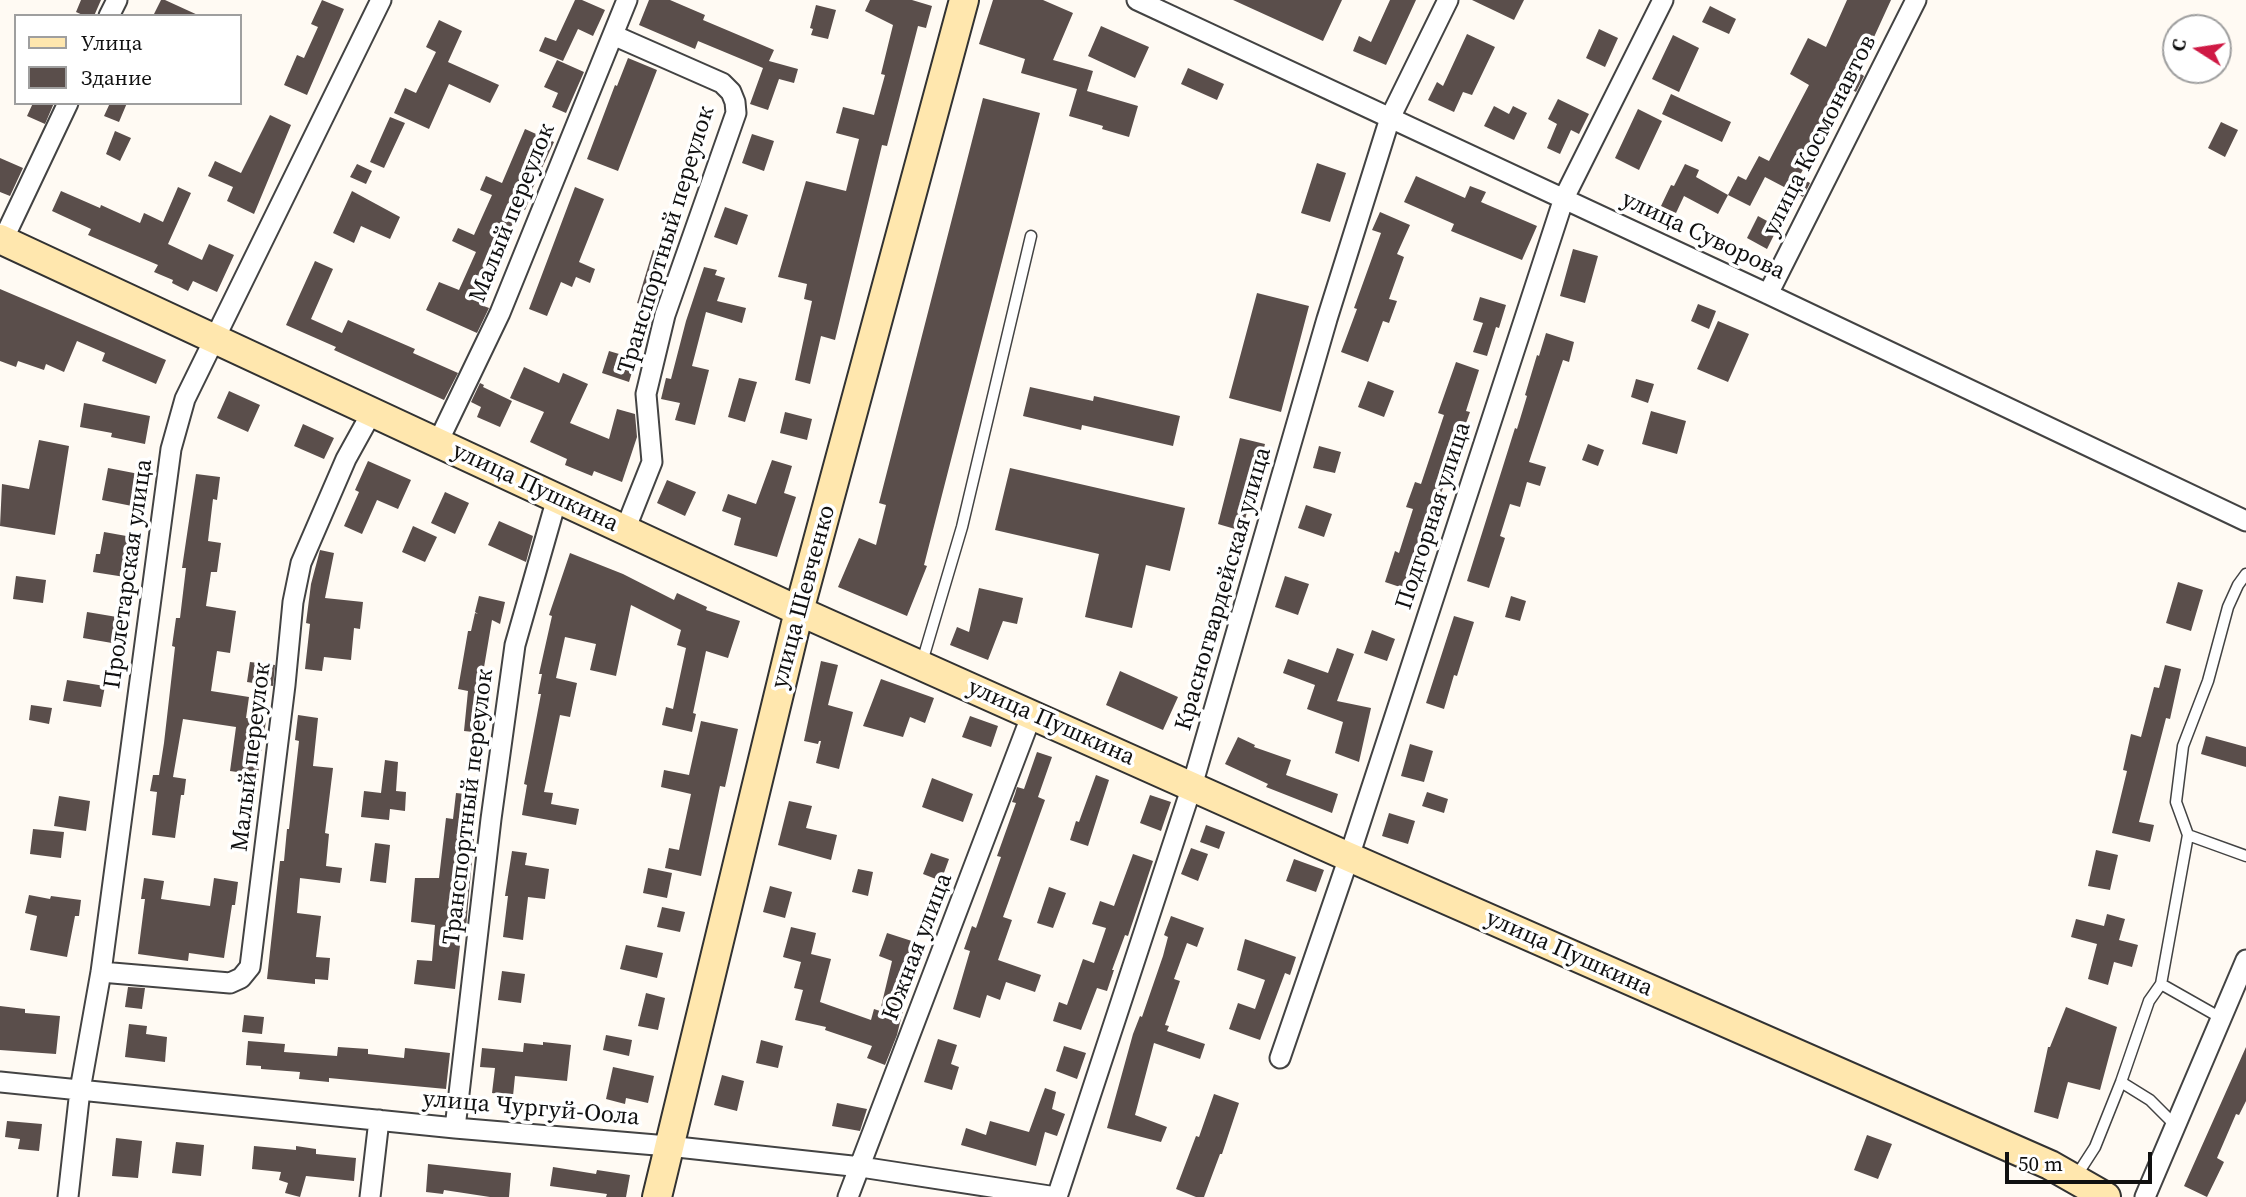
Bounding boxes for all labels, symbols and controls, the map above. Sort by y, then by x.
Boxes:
legend [14,14,242,105]
north arrow [2162,14,2232,84]
text: Улица [81,28,142,57]
street label: улица Космонавтов [1757,31,1883,241]
text: С [2164,37,2192,54]
text: Здание [81,63,152,92]
street label: Транспортный переулок [613,103,721,377]
street label: Малый переулок [464,119,562,307]
street label: улица Суворова [1616,185,1790,287]
street label: Подгорная улица [1390,419,1478,613]
street label: улица Пушкина [447,437,623,539]
street label: Красногвардейская улица [1170,444,1278,734]
street label: Пролетарская улица [99,457,159,691]
street label: улица Шевченко [766,502,842,692]
street label: Малый переулок [226,661,278,853]
street label: Транспортный переулок [438,667,500,947]
street label: улица Пушкина [963,673,1139,773]
street label: Южная улица [877,869,959,1025]
street label: улица Пушкина [1481,904,1657,1004]
street label: улица Чургуй-Оола [421,1085,641,1133]
scale bar [2008,1138,2155,1182]
text: 50 m [2018,1149,2063,1178]

